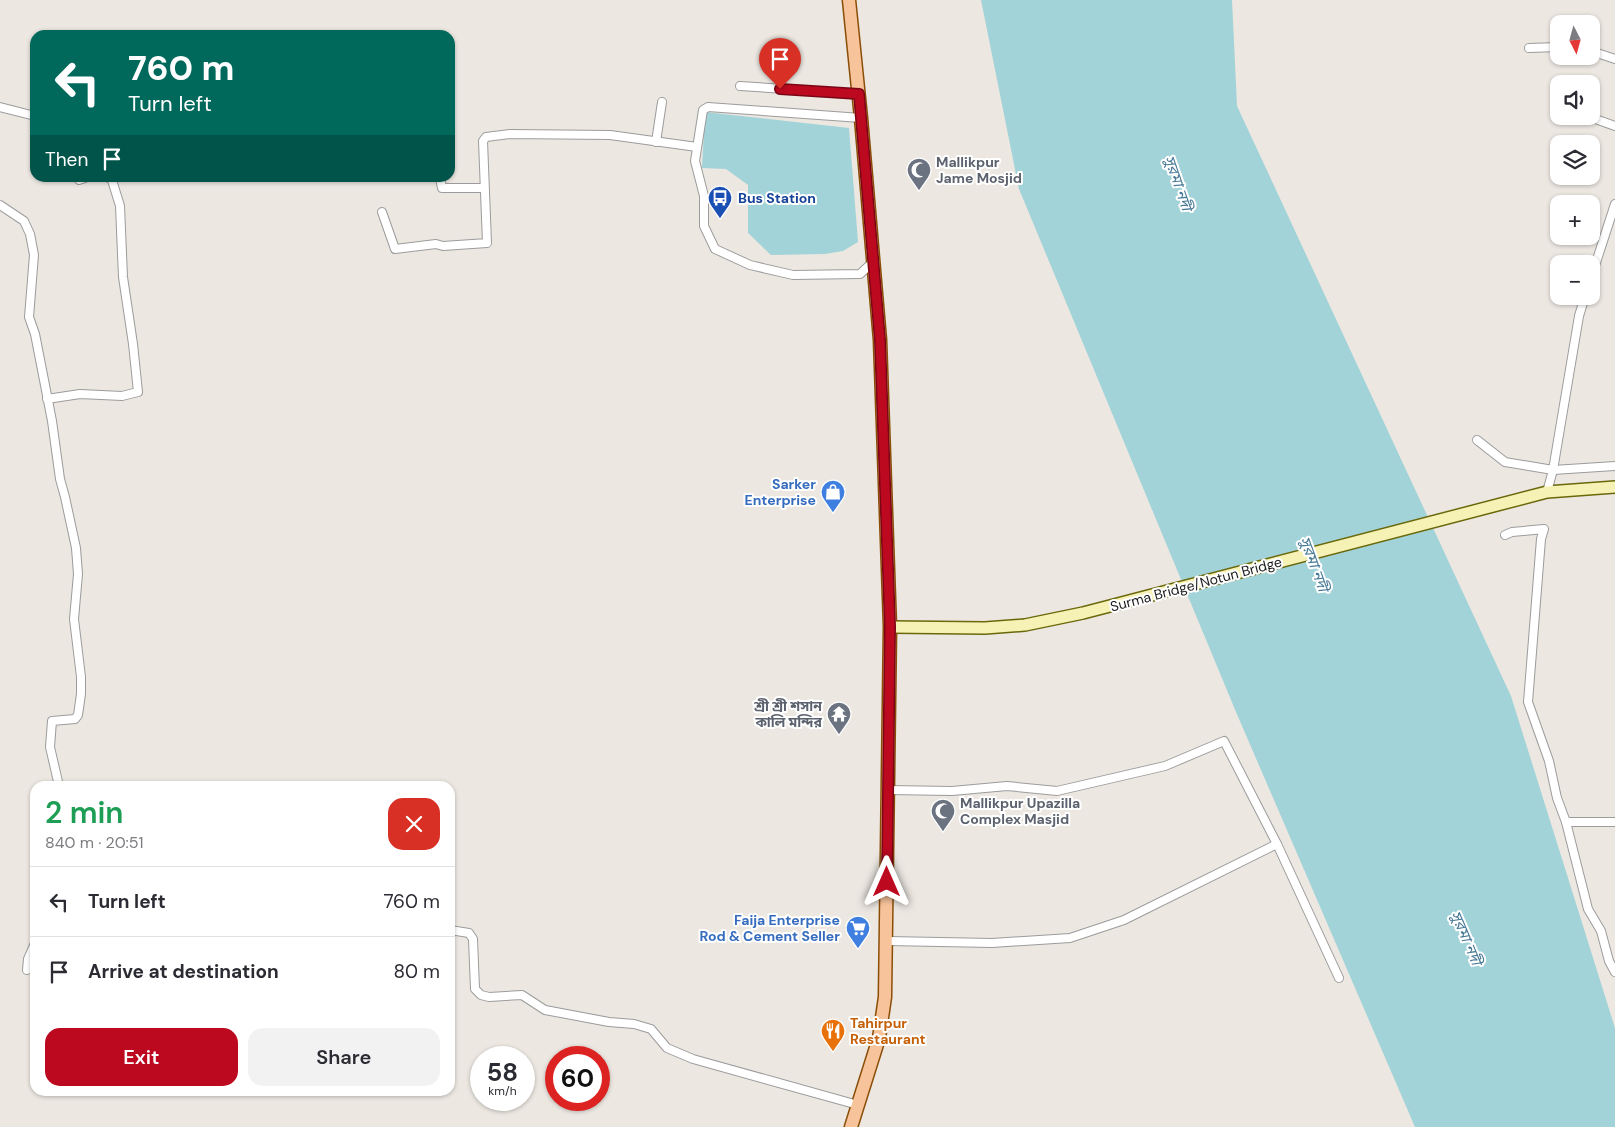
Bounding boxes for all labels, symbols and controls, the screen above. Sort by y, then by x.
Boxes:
north arrow [1550,15,1600,65]
map controls [1550,15,1600,305]
pin [759,38,801,89]
text: 760 m [128,45,234,91]
icon: arrive [766,45,794,73]
icon: left [45,50,110,115]
button: sound [1550,75,1600,125]
text: Turn left [128,89,212,118]
button: layers [1550,135,1600,185]
icon: arrive [98,145,126,173]
text: Then [45,147,88,172]
place label: Mallikpur Jame Mosjid [936,153,1022,187]
water label: সুরমা নদী [1159,153,1198,216]
mosque icon: Mallikpur Jame Mosjid [906,157,932,191]
bus stop icon: Bus Station [707,185,733,219]
place label: Bus Station [738,189,816,207]
button: + [1550,195,1600,245]
button: − [1550,255,1600,305]
place label: Sarker Enterprise [745,475,816,509]
shop icon: Sarker Enterprise [820,479,846,513]
water label: সুরমা নদী [1295,534,1334,597]
street label: Surma Bridge/Notun Bridge [1108,552,1284,616]
place label: শ্রী শ্রী শসান কালি মন্দির [753,697,823,731]
temple icon: শ্রী শ্রী শসান কালি মন্দির [826,701,852,735]
text: 2 min [45,793,123,832]
place label: Mallikpur Upazilla Complex Masjid [960,794,1080,828]
button: close [388,798,440,850]
mosque icon: Mallikpur Upazilla Complex Masjid [930,798,956,832]
text: 840 m · 20:51 [45,832,144,853]
position arrow [860,855,912,907]
icon: left [45,888,73,916]
text: Turn left [88,889,166,914]
text: 760 m [383,889,440,914]
water label: সুরমা নদী [1446,908,1488,971]
place label: Faija Enterprise Rod & Cement Seller [699,911,840,945]
supermarket icon: Faija Enterprise Rod & Cement Seller [845,915,871,949]
icon: arrive [45,958,73,986]
text: Arrive at destination [88,959,279,984]
text: 80 m [393,959,440,984]
place label: Tahirpur Restaurant [850,1014,926,1048]
restaurant icon: Tahirpur Restaurant [820,1018,846,1052]
button: Exit [45,1028,238,1086]
button: Share [248,1028,440,1086]
speed limit sign: 60 [545,1046,610,1111]
text: 58 [487,1056,518,1089]
text: km/h [488,1083,517,1099]

